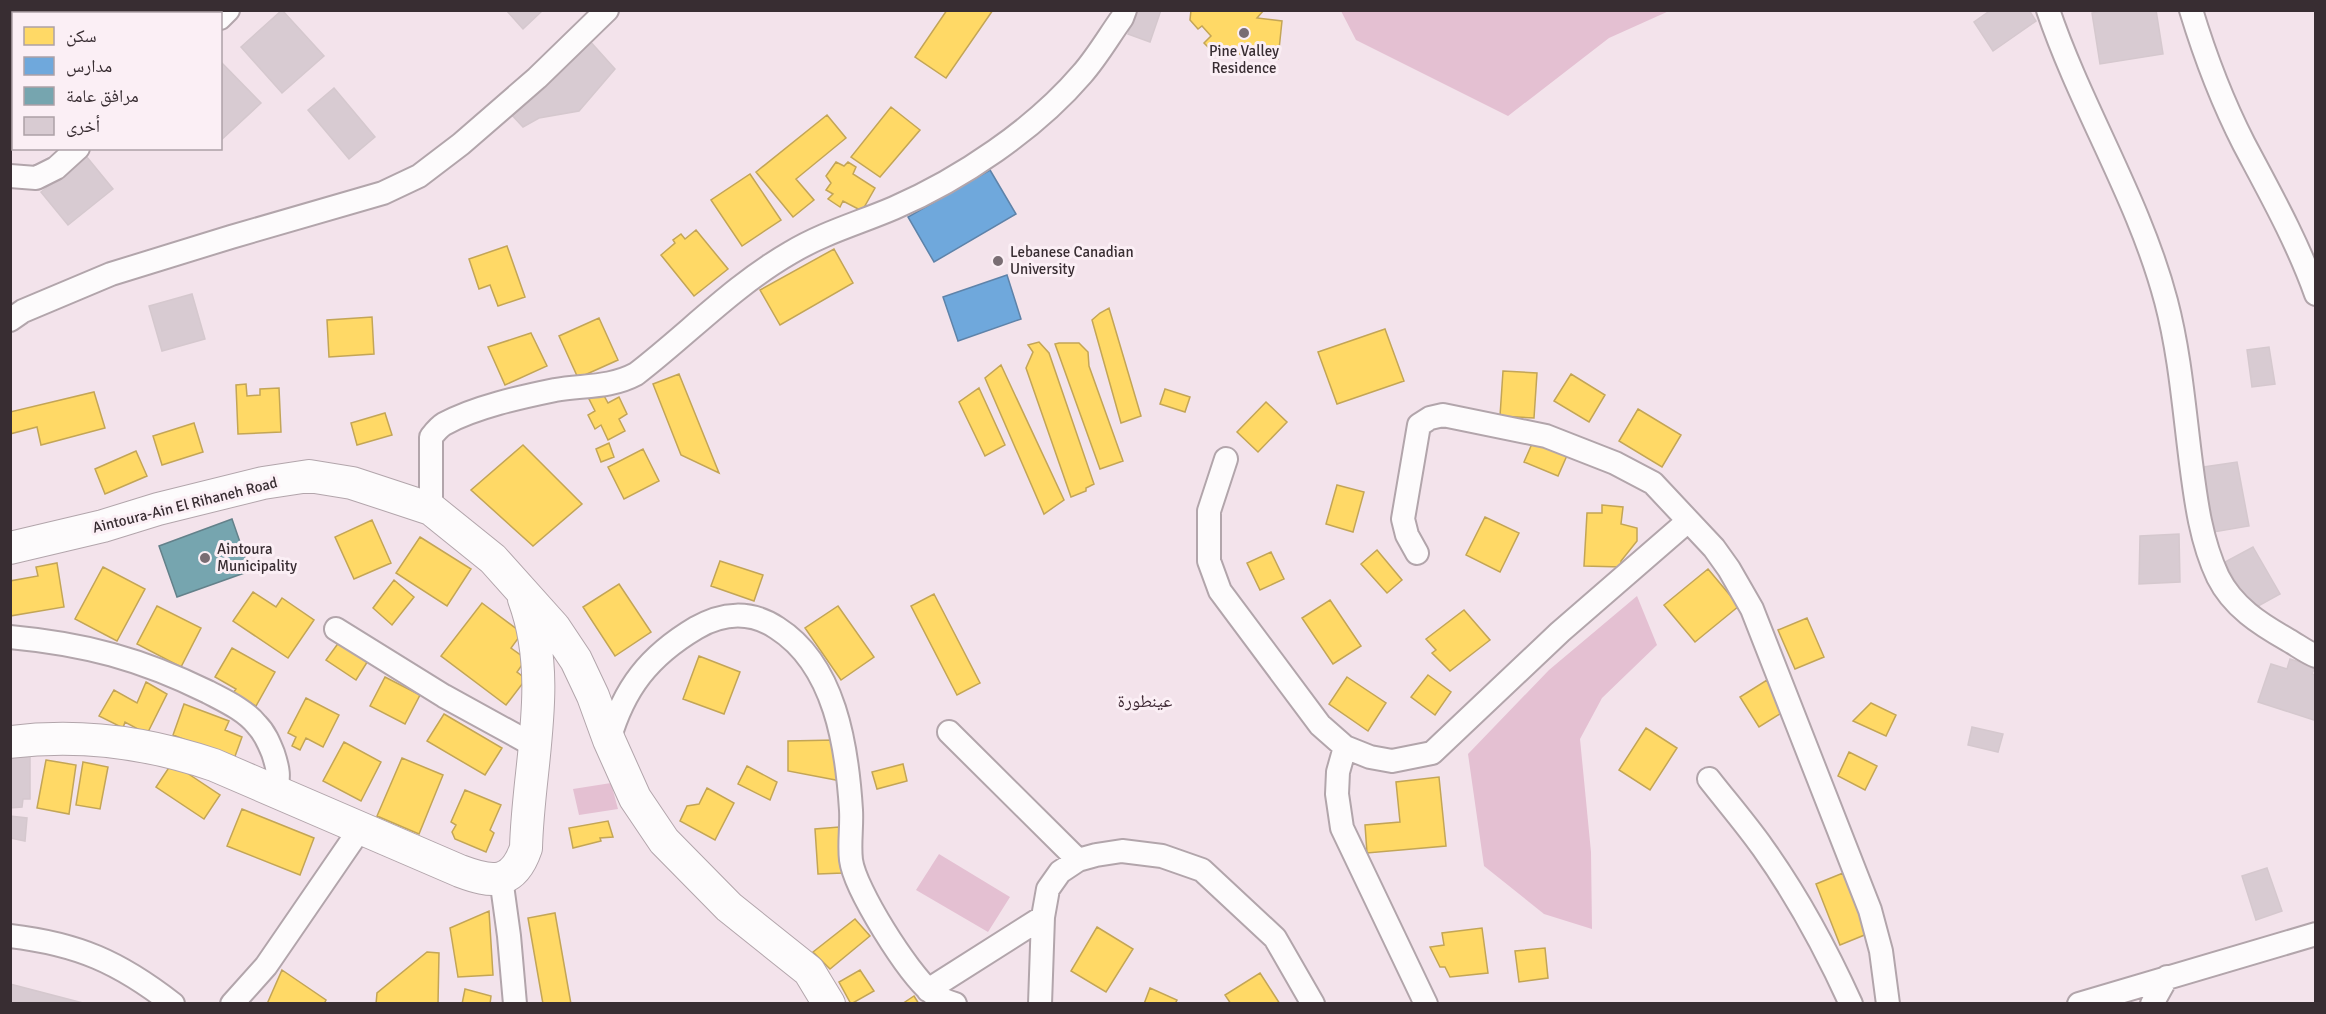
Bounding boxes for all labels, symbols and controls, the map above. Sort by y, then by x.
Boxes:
legend [12,12,222,150]
text: سكن [66,25,97,47]
marker: Pine Valley Residence [1237,26,1251,40]
place label: Pine Valley Residence [1209,42,1279,77]
text: مدارس [66,55,112,77]
text: مرافق عامة [66,85,139,107]
text: أخرى [66,115,100,137]
place label: Lebanese Canadian University [1010,243,1134,278]
marker: Lebanese Canadian University [991,254,1005,268]
street label: Aintoura-Ain El Rihaneh Road [91,473,279,537]
place label: Aintoura Municipality [217,540,297,575]
marker: Aintoura Municipality [198,551,212,565]
district label: عينطورة [1118,690,1172,712]

